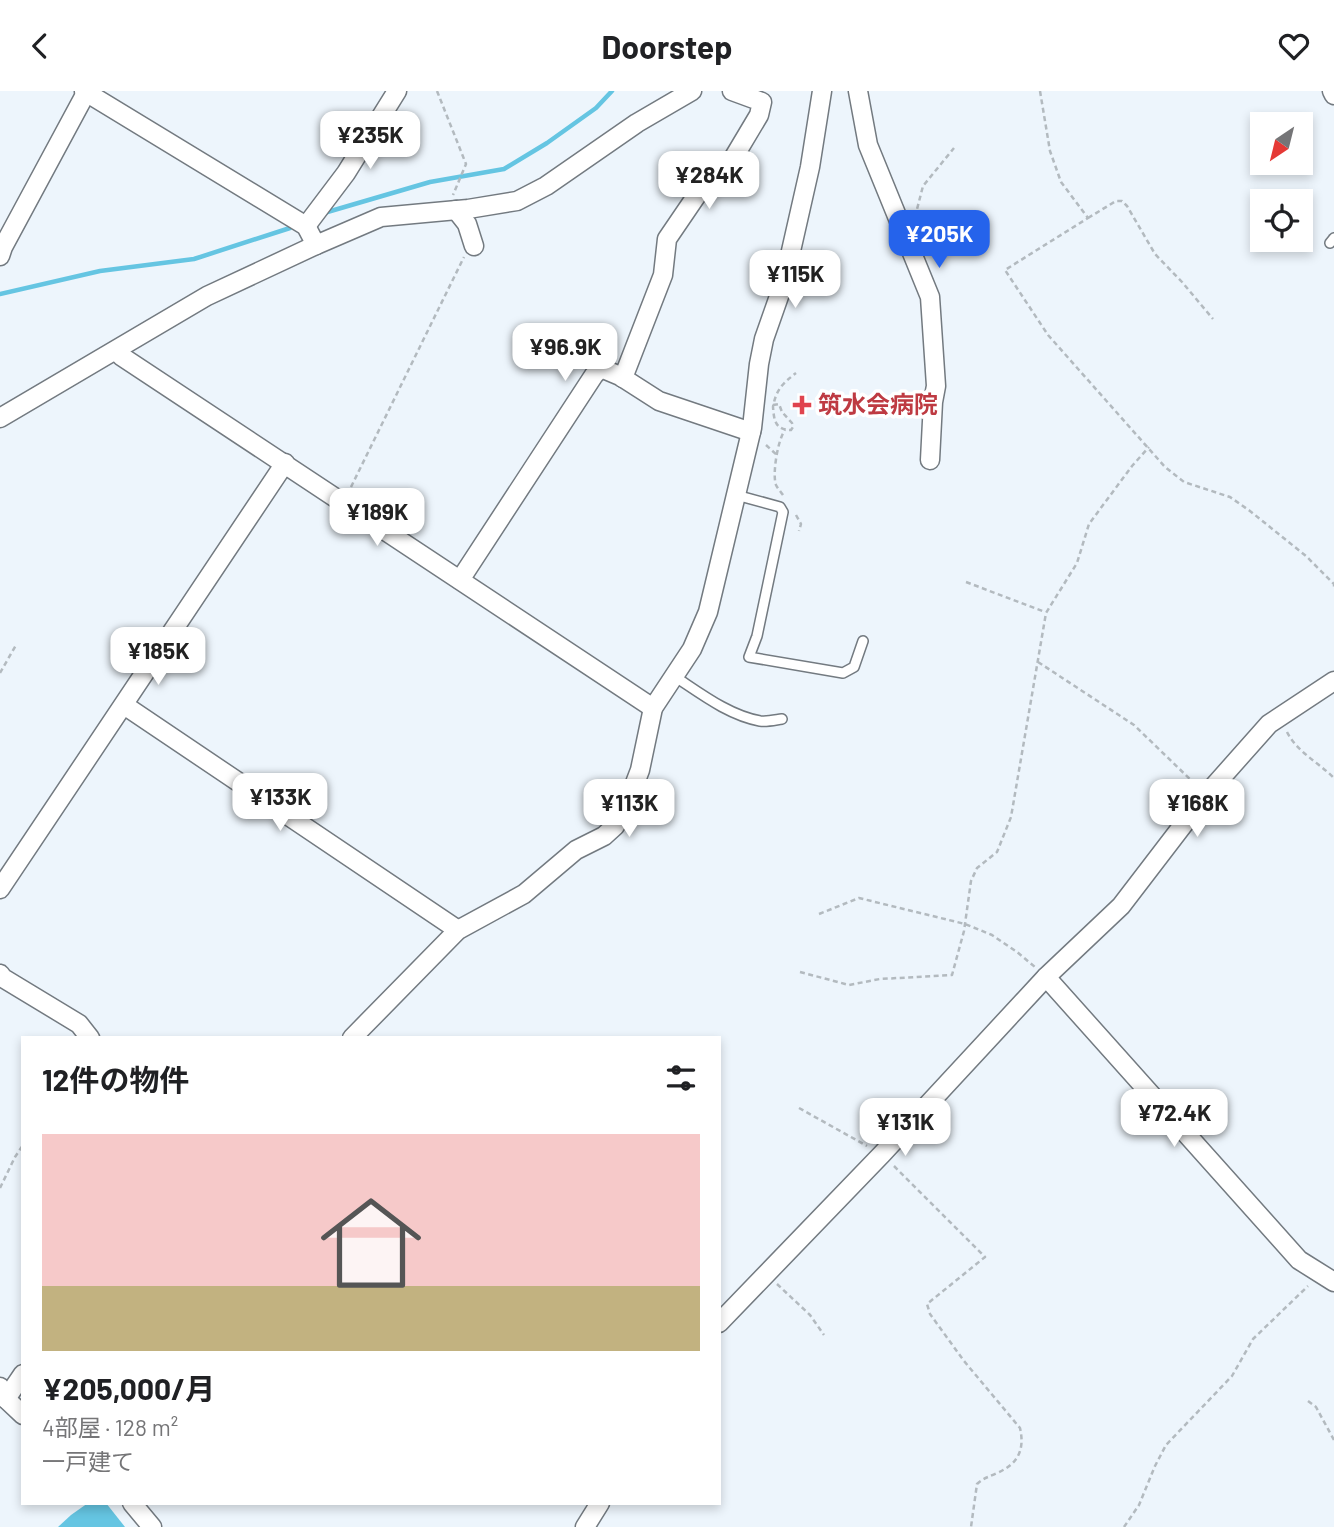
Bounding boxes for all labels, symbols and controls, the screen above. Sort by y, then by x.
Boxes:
icon: back [21,27,59,65]
text: Doorstep [601,27,733,65]
icon: heart [1275,27,1313,65]
pin: ¥235K [321,111,419,171]
north arrow [1250,112,1312,175]
map controls [1250,112,1313,252]
text: ¥235K [336,120,404,148]
pin: ¥284K [660,151,758,211]
text: ¥284K [674,160,744,188]
button: locate [1250,189,1313,252]
pin: ¥205K [890,211,988,270]
text: ¥205K [905,219,973,247]
pin: ¥115K [746,251,844,310]
text: ¥115K [765,259,825,287]
pin: ¥96.9K [508,323,622,383]
text: ¥96.9K [528,332,602,360]
place label: 筑水会病院 [818,389,938,418]
marker: 筑水会病院 [792,395,812,415]
pin: ¥189K [328,489,426,548]
text: ¥189K [346,497,408,525]
pin: ¥185K [109,627,207,687]
text: ¥185K [126,636,190,664]
pin: ¥133K [231,773,329,833]
pin: ¥113K [580,779,678,839]
pin: ¥168K [1148,779,1246,839]
text: ¥133K [248,782,312,810]
text: ¥113K [599,788,659,816]
text: ¥168K [1165,788,1229,816]
icon: filters [662,1059,700,1097]
text: 12件の物件 [42,1061,189,1097]
pin: ¥72.4K [1117,1089,1231,1149]
pin: ¥131K [856,1098,954,1158]
text: ¥72.4K [1137,1098,1211,1126]
text: ¥131K [876,1107,934,1135]
icon: home [308,1180,434,1306]
text: ¥205,000/月 [42,1370,215,1406]
text: 4部屋 · 128 m² [42,1413,178,1441]
text: 一戸建て [42,1447,134,1475]

